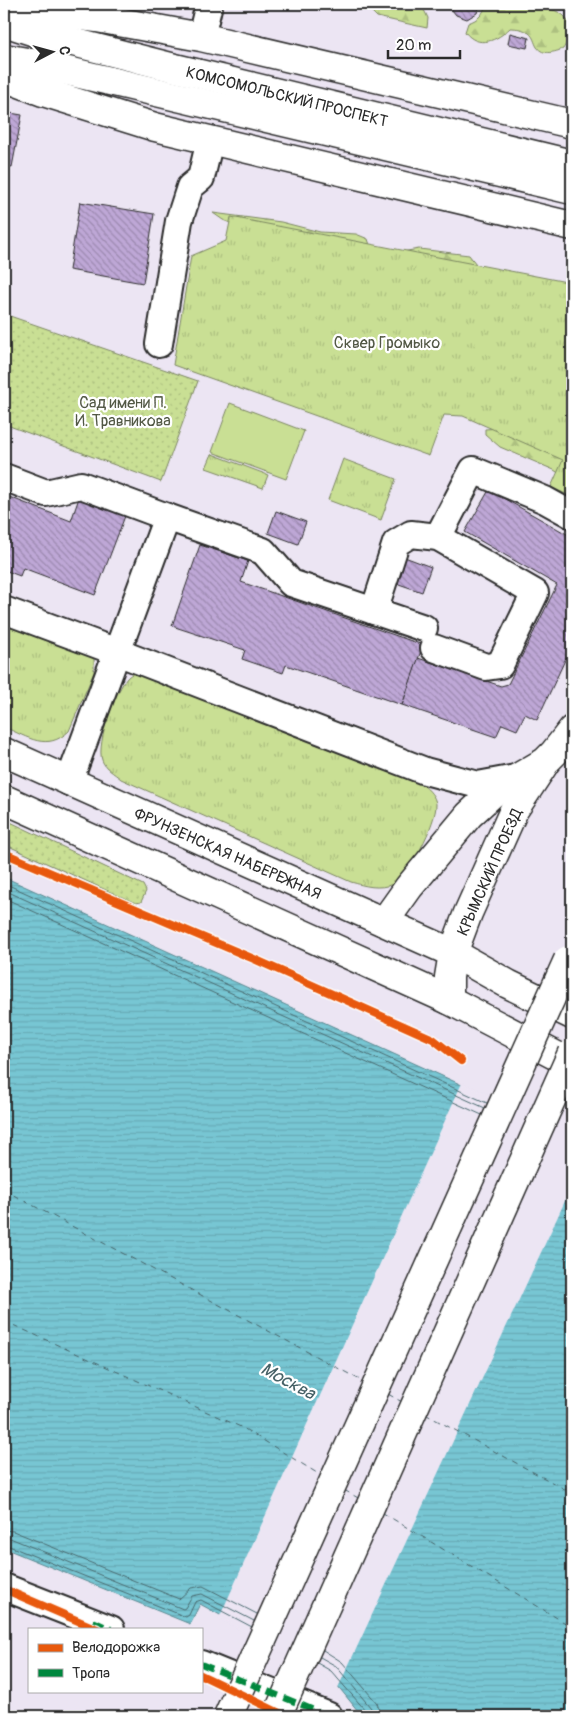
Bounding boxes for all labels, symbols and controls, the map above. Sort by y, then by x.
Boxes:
north arrow [28,28,78,78]
scale bar [388,28,461,60]
text: 20 m [396,36,431,55]
text: С [56,46,73,56]
street label: КОМСОМОЛЬСКИЙ ПРОСПЕКТ [184,62,390,132]
park label: Сквер Громыко [334,333,441,353]
park label: Сад имени П. И. Травникова [75,393,171,431]
street label: ФРУНЗЕНСКАЯ НАБЕРЕЖНАЯ [131,804,324,904]
street label: КРЫМСКИЙ ПРОЕЗД [453,805,527,939]
water label: Москва [257,1358,320,1406]
legend [28,1628,202,1692]
text: Велодорожка [72,1638,160,1657]
text: Тропа [72,1664,110,1683]

